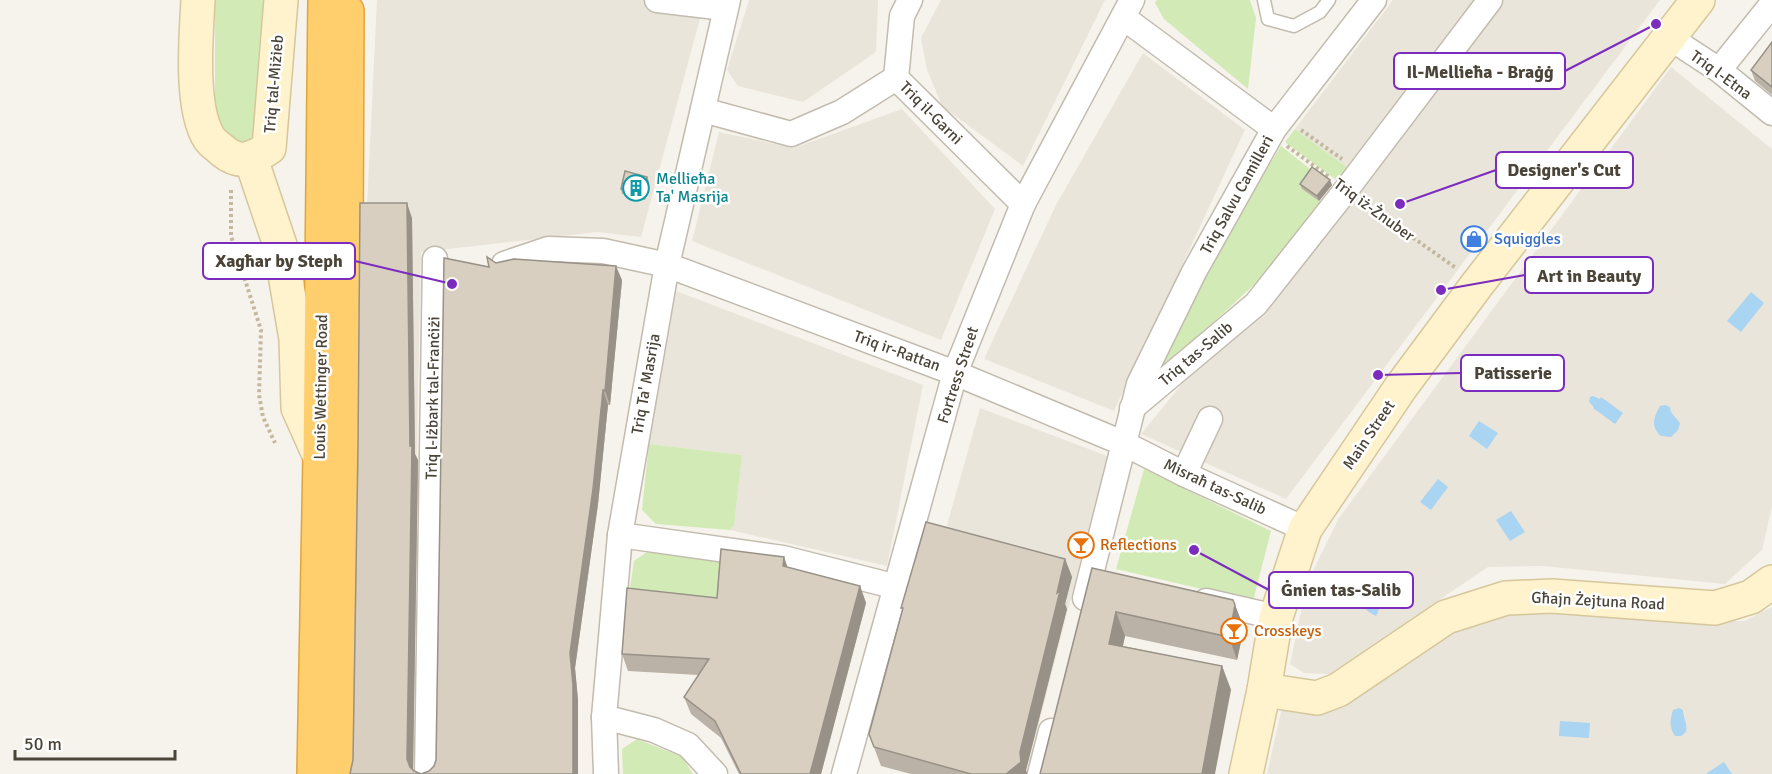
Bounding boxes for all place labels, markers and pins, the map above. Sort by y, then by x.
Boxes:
callout: Il-Mellieħa - Braġġ [1394,53,1565,89]
callout: Designer's Cut [1496,152,1633,188]
place label: Mellieħa Ta' Masrija [656,169,729,207]
building icon: Mellieħa Ta' Masrija [621,173,651,203]
shop icon: Squiggles [1459,224,1489,254]
place label: Squiggles [1494,229,1561,249]
callout: Xagħar by Steph [203,243,355,279]
callout: Art in Beauty [1525,257,1653,293]
callout: Patisserie [1461,355,1564,391]
bar icon: Reflections [1066,530,1096,560]
place label: Reflections [1100,535,1177,555]
callout: Ġnien tas-Salib [1269,572,1413,608]
bar icon: Crosskeys [1219,616,1249,646]
place label: Crosskeys [1254,621,1322,641]

